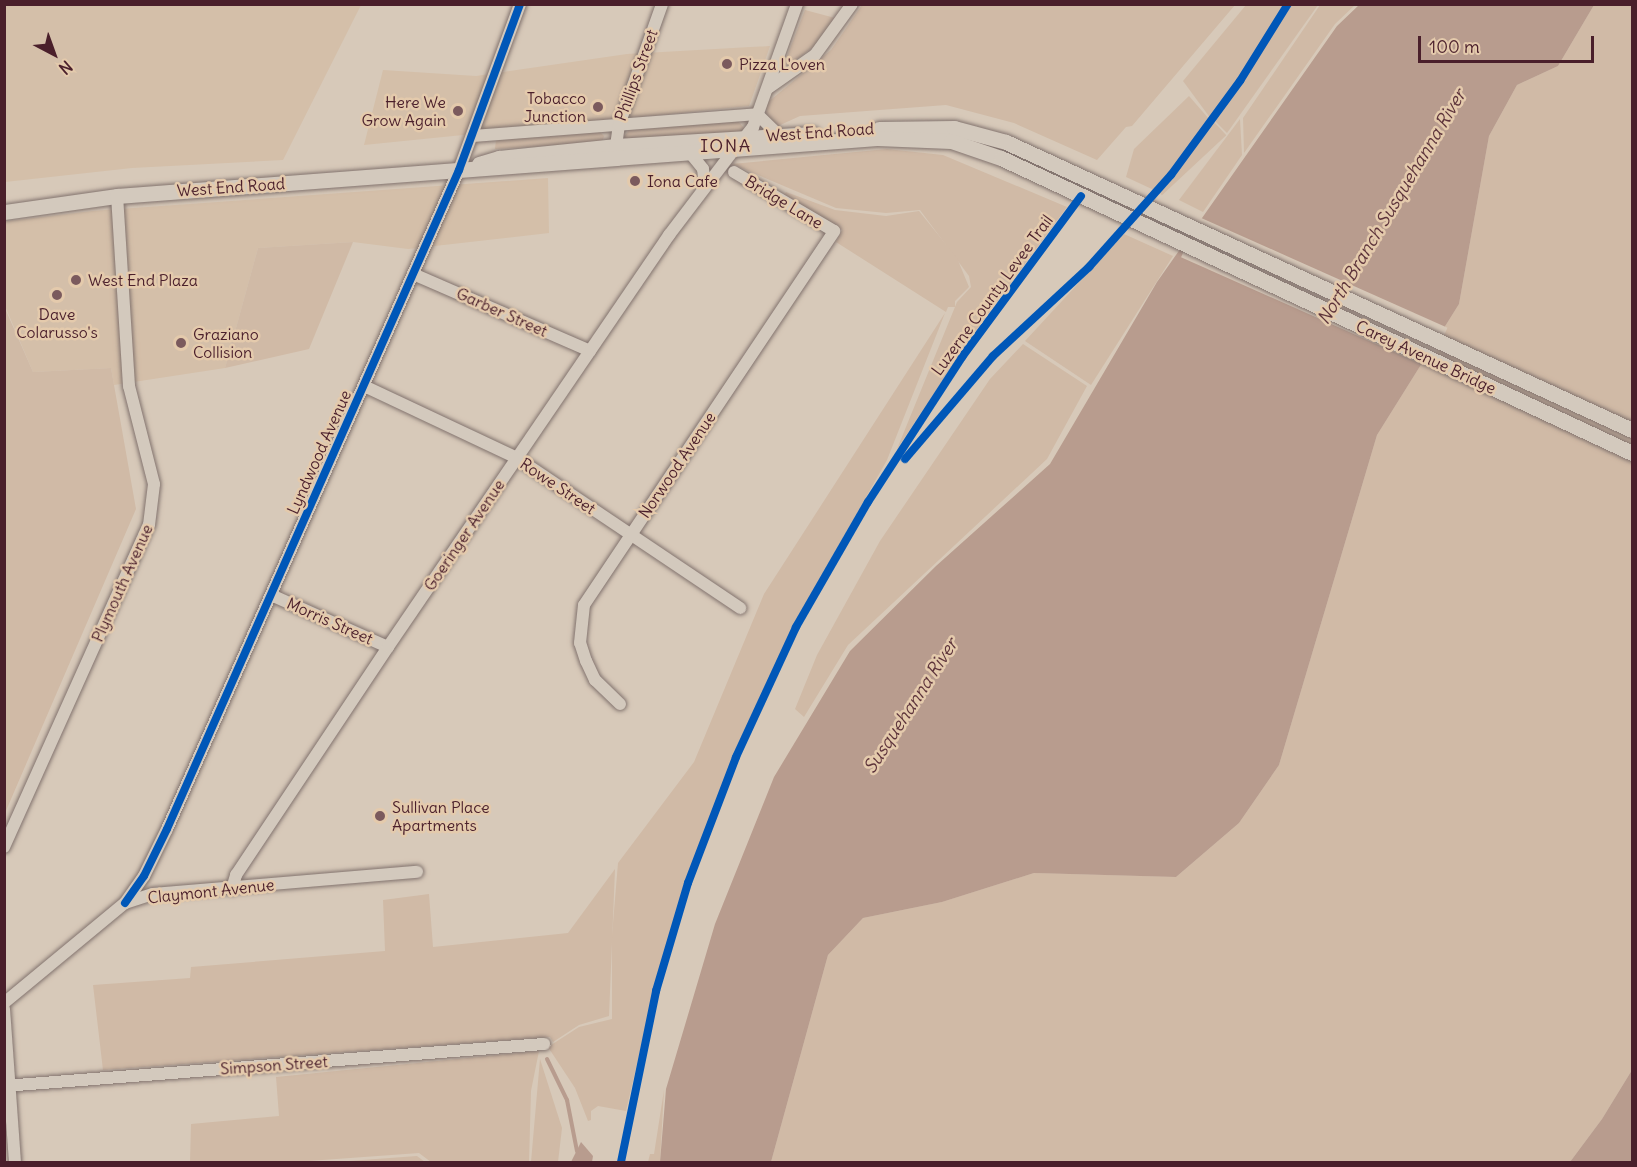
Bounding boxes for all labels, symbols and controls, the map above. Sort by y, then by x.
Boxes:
north arrow [24,24,84,84]
scale bar [1421,24,1596,62]
street label: Phillips Street [611,27,661,123]
text: 100 m [1429,35,1480,58]
place label: Pizza L'oven [739,54,825,74]
text: N [55,56,77,79]
marker: Pizza L'oven [720,57,734,71]
water label: North Branch Susquehanna River [1313,86,1471,328]
place label: Tobacco Junction [524,88,586,126]
place label: Here We Grow Again [362,92,446,130]
marker: Tobacco Junction [591,100,605,114]
marker: Here We Grow Again [451,104,465,118]
street label: West End Road [765,119,875,145]
district label: IONA [700,135,752,157]
place label: Iona Cafe [647,171,718,191]
street label: Bridge Lane [742,171,826,233]
street label: West End Road [176,174,286,200]
marker: Iona Cafe [628,174,642,188]
street label: Luzerne County Levee Trail [927,211,1057,379]
place label: West End Plaza [88,270,198,290]
marker: West End Plaza [69,273,83,287]
street label: Garber Street [453,283,551,341]
marker: Dave Colarusso's [50,288,64,302]
place label: Dave Colarusso's [16,304,98,342]
street label: Carey Avenue Bridge [1353,316,1499,398]
place label: Graziano Collision [193,324,259,362]
marker: Graziano Collision [174,336,188,350]
street label: Lyndwood Avenue [283,387,355,517]
street label: Norwood Avenue [634,408,720,522]
street label: Rowe Street [517,454,599,518]
street label: Goeringer Avenue [420,476,508,594]
street label: Plymouth Avenue [87,521,157,645]
street label: Morris Street [284,593,376,649]
water label: Susquehanna River [859,635,963,777]
place label: Sullivan Place Apartments [392,797,490,835]
marker: Sullivan Place Apartments [373,809,387,823]
street label: Claymont Avenue [147,875,275,907]
street label: Simpson Street [220,1052,328,1078]

